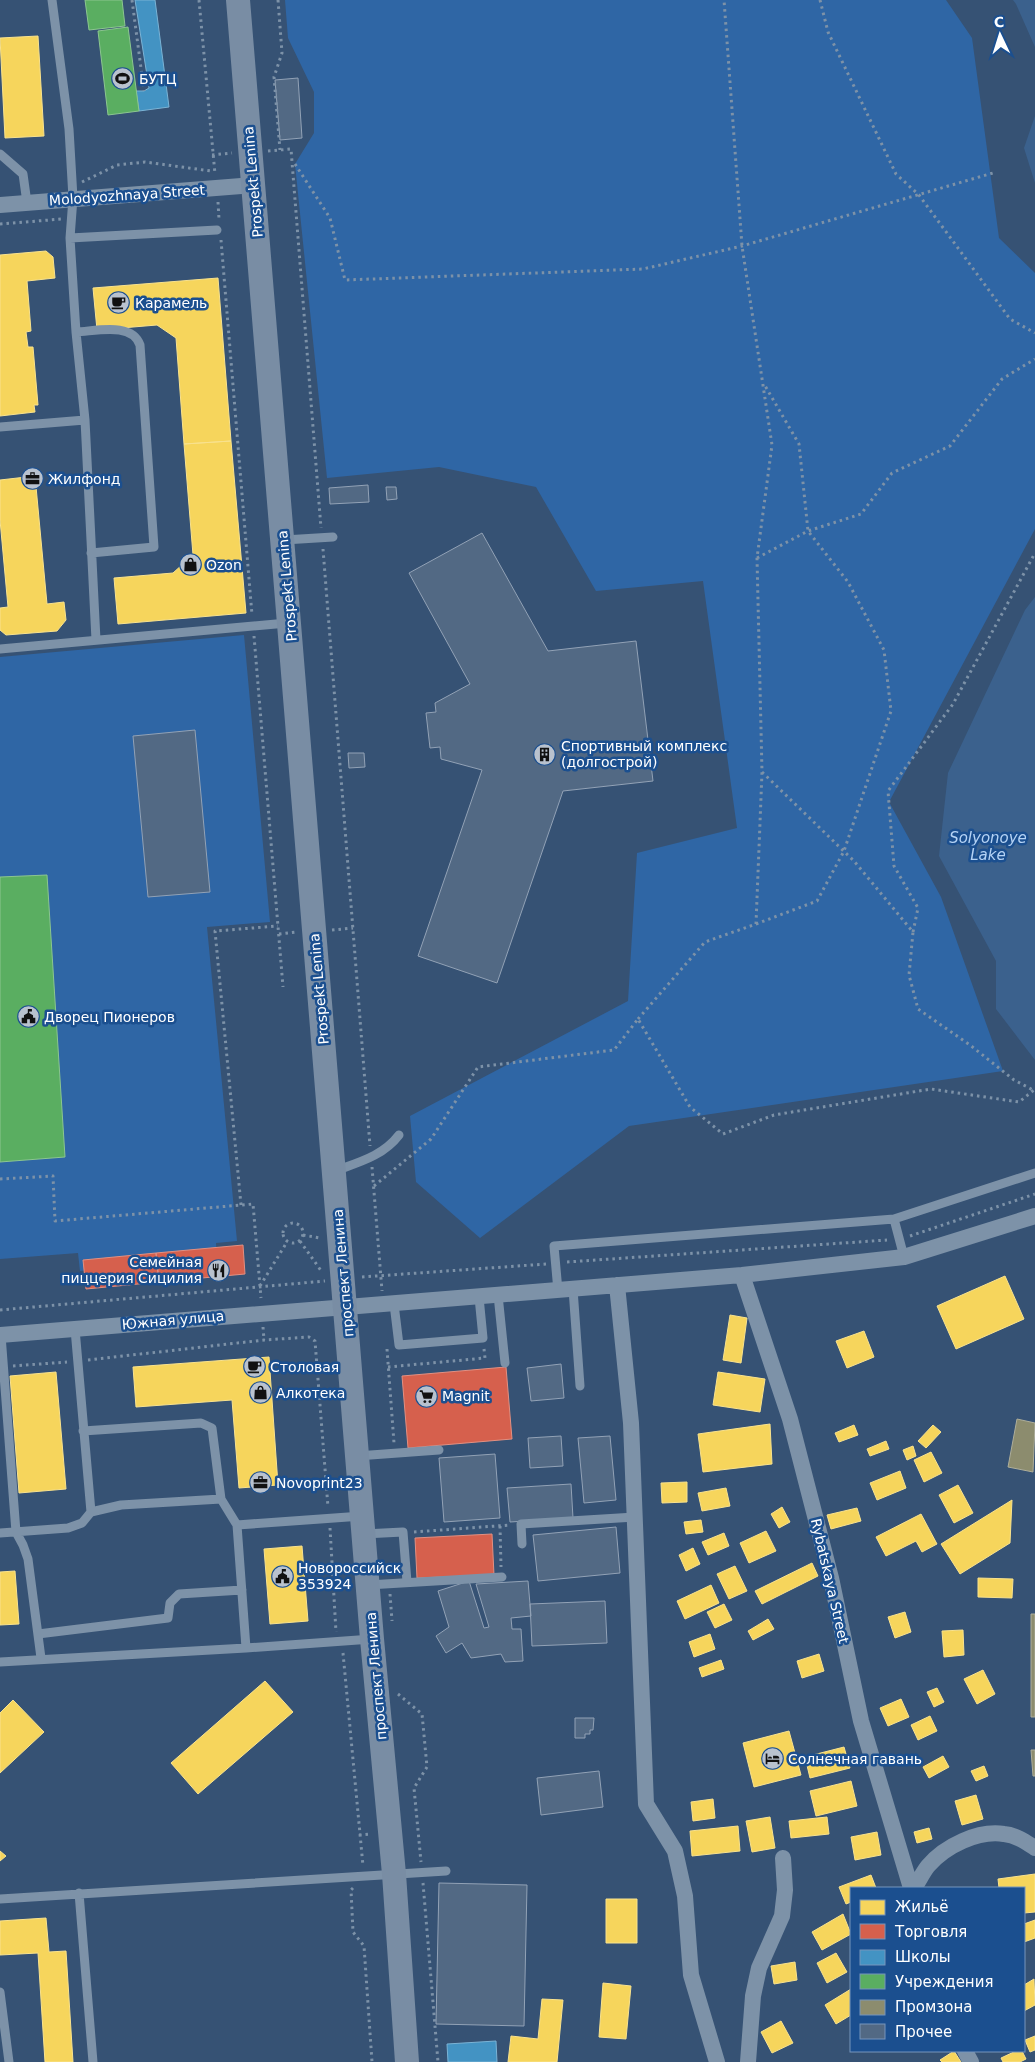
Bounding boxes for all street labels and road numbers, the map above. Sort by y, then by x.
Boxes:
street label: Prospekt Lenina [240,126,266,238]
street label: Molodyozhnaya Street [48,182,206,208]
street label: Prospekt Lenina [274,530,300,642]
street label: Prospekt Lenina [306,933,332,1045]
street label: проспект Ленина [329,1208,357,1338]
street label: Южная улица [121,1308,225,1332]
street label: Rybatskaya Street [808,1517,852,1646]
street label: проспект Ленина [362,1611,390,1741]

